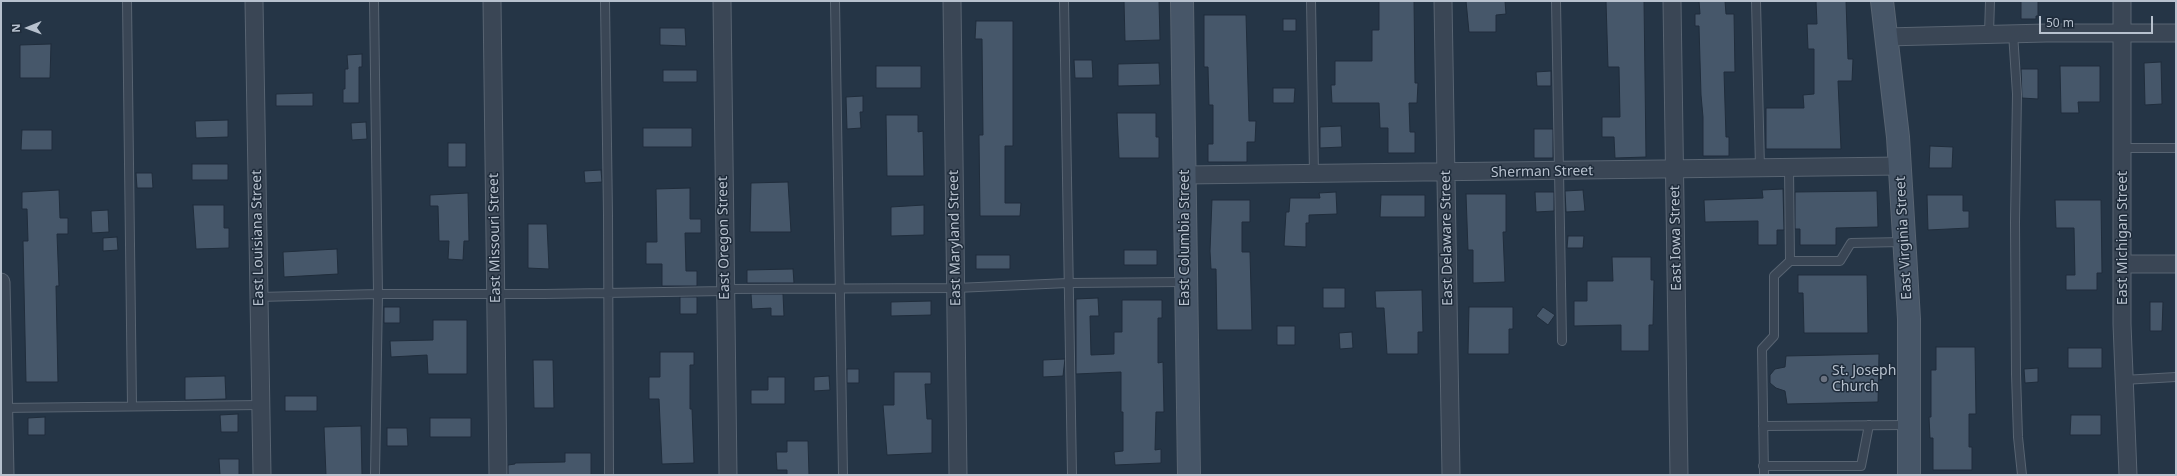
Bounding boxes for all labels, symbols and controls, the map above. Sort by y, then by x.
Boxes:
north arrow [8,8,48,48]
scale bar [2041,8,2155,34]
text: 50 m [2046,14,2074,31]
text: N [8,24,23,33]
street label: Sherman Street [1491,163,1593,181]
street label: East Louisiana Street [248,170,268,306]
street label: East Maryland Street [945,170,965,306]
street label: East Columbia Street [1177,170,1193,306]
street label: East Delaware Street [1437,170,1457,306]
street label: East Michigan Street [2115,171,2131,305]
street label: East Missouri Street [485,173,505,303]
street label: East Oregon Street [715,176,733,300]
street label: East Virginia Street [1892,176,1916,300]
street label: East Iowa Street [1667,185,1685,291]
place label: St. Joseph Church [1832,363,1896,396]
marker: St. Joseph Church [1819,374,1829,384]

